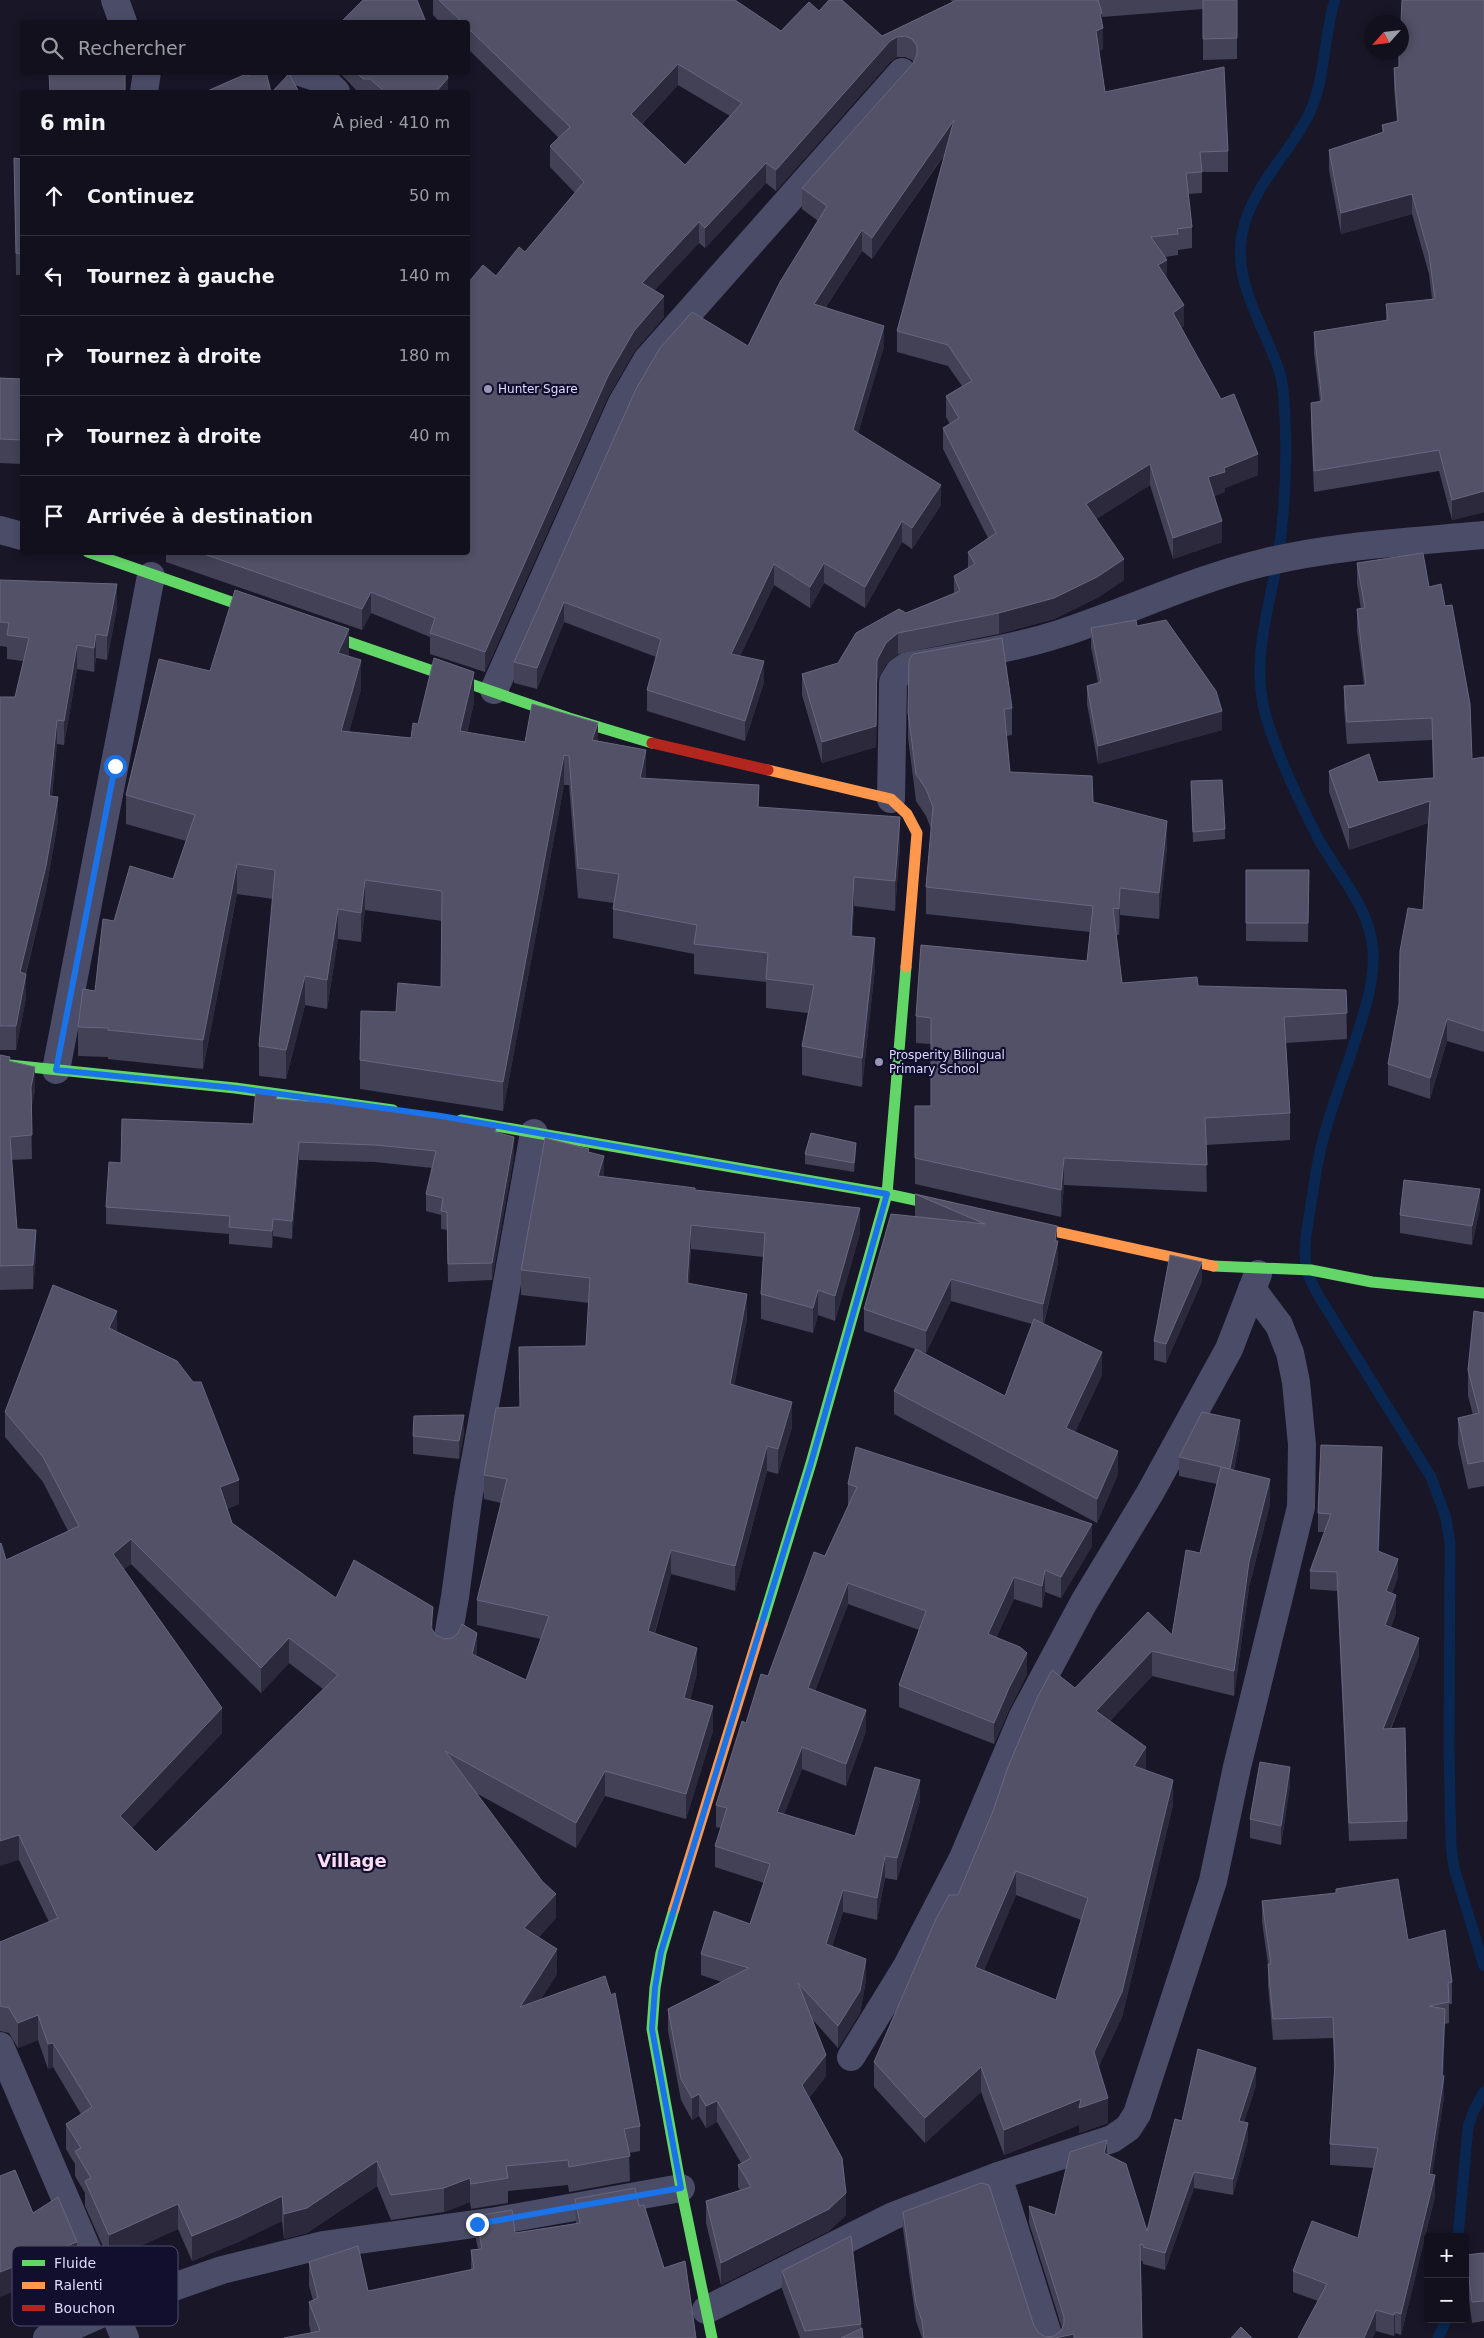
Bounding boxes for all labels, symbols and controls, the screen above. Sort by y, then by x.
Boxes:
north arrow [1364,15,1409,60]
search box [20,20,470,75]
icon: search [38,34,66,62]
text: Rechercher [78,37,186,59]
text: 6 min [40,111,106,135]
text: À pied · 410 m [333,113,450,132]
icon: ahead [40,182,68,210]
text: Continuez [87,185,194,207]
text: 50 m [409,186,450,205]
icon: left [40,262,68,290]
text: Tournez à gauche [87,265,275,287]
text: 140 m [399,266,450,285]
icon: right [40,342,68,370]
text: Tournez à droite [87,345,261,367]
text: 180 m [399,346,450,365]
place label: Hunter Sgare [498,382,578,396]
marker: Hunter Sgare [482,383,494,395]
icon: right [40,422,68,450]
text: Tournez à droite [87,425,261,447]
text: 40 m [409,426,450,445]
icon: arrive [40,502,68,530]
text: Arrivée à destination [87,505,313,527]
route start [104,755,127,778]
place label: Prosperity Bilingual Primary School [889,1048,1005,1076]
marker: Prosperity Bilingual Primary School [873,1056,885,1068]
district label: Village [317,1850,387,1871]
route end [466,2213,489,2236]
map controls [1424,2233,1469,2323]
button: + [1424,2233,1469,2278]
legend [12,2246,178,2326]
text: Fluide [54,2255,96,2271]
text: Ralenti [54,2277,103,2293]
button: − [1424,2278,1469,2323]
text: Bouchon [54,2300,115,2316]

